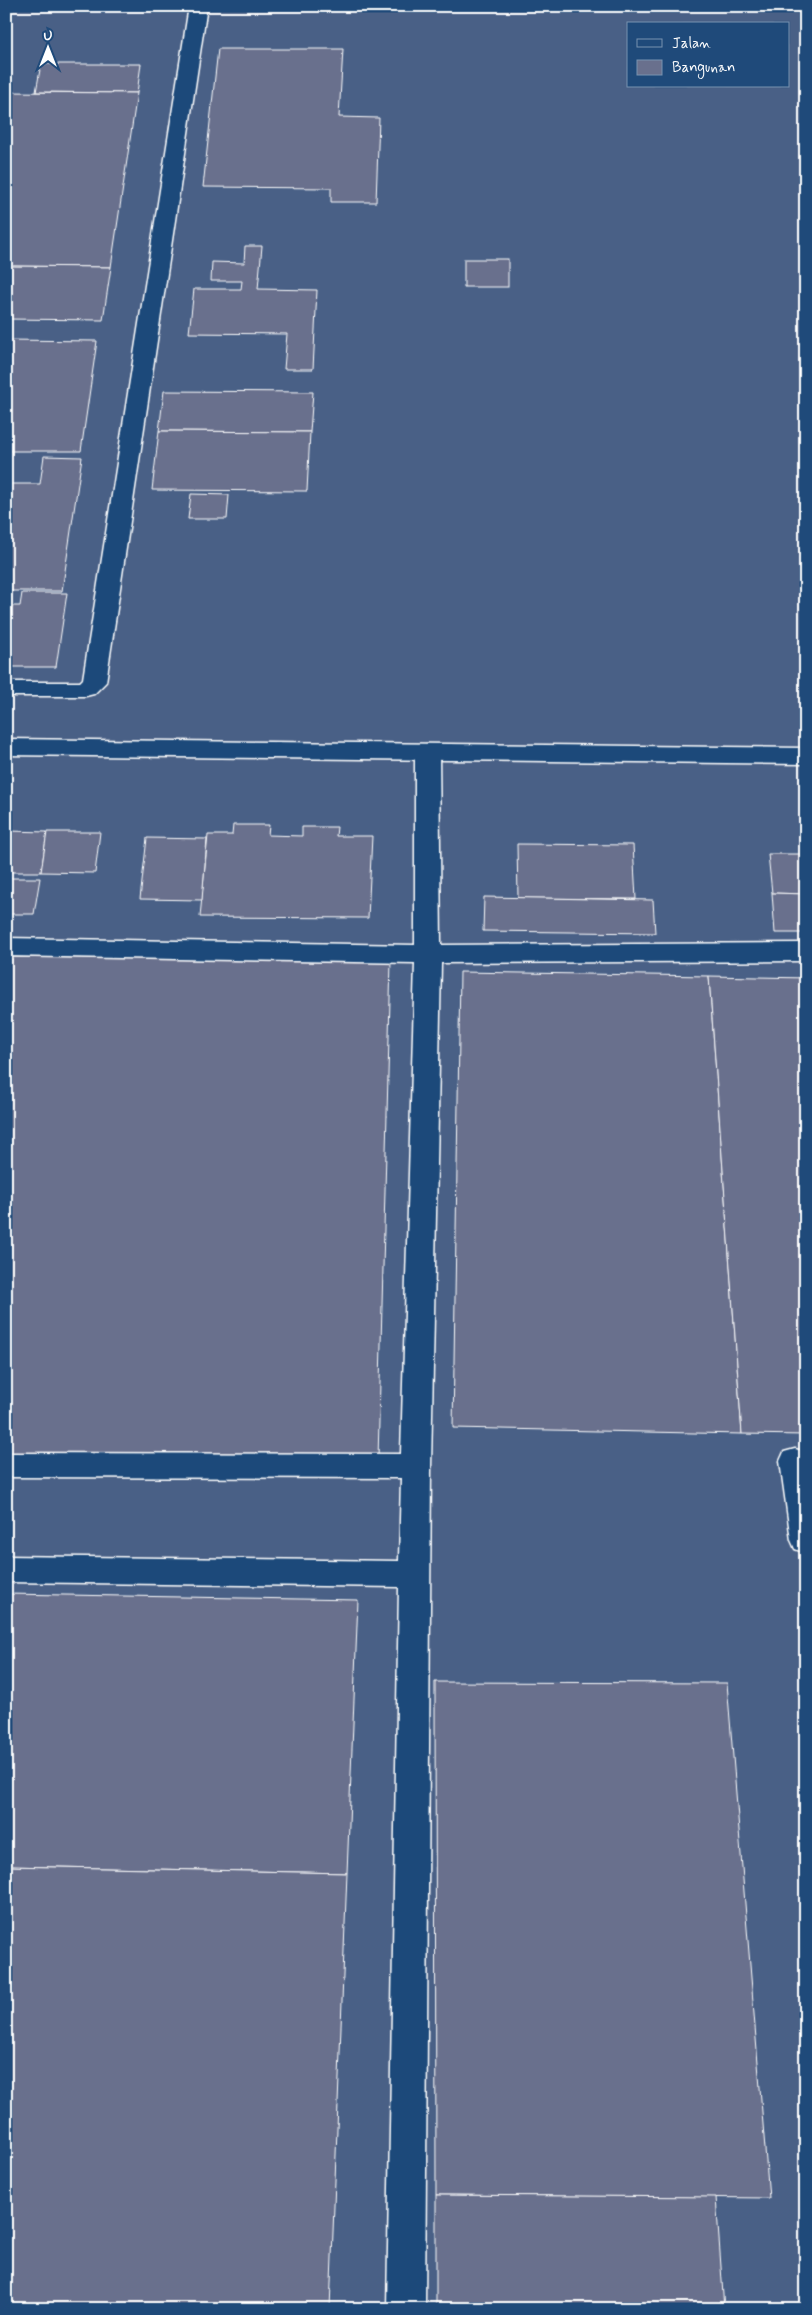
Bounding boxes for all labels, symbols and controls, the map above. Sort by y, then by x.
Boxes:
north arrow [22,22,72,72]
legend [627,22,790,88]
text: U [43,27,53,45]
text: Jalan [672,34,711,54]
text: Bangunan [672,58,735,79]

